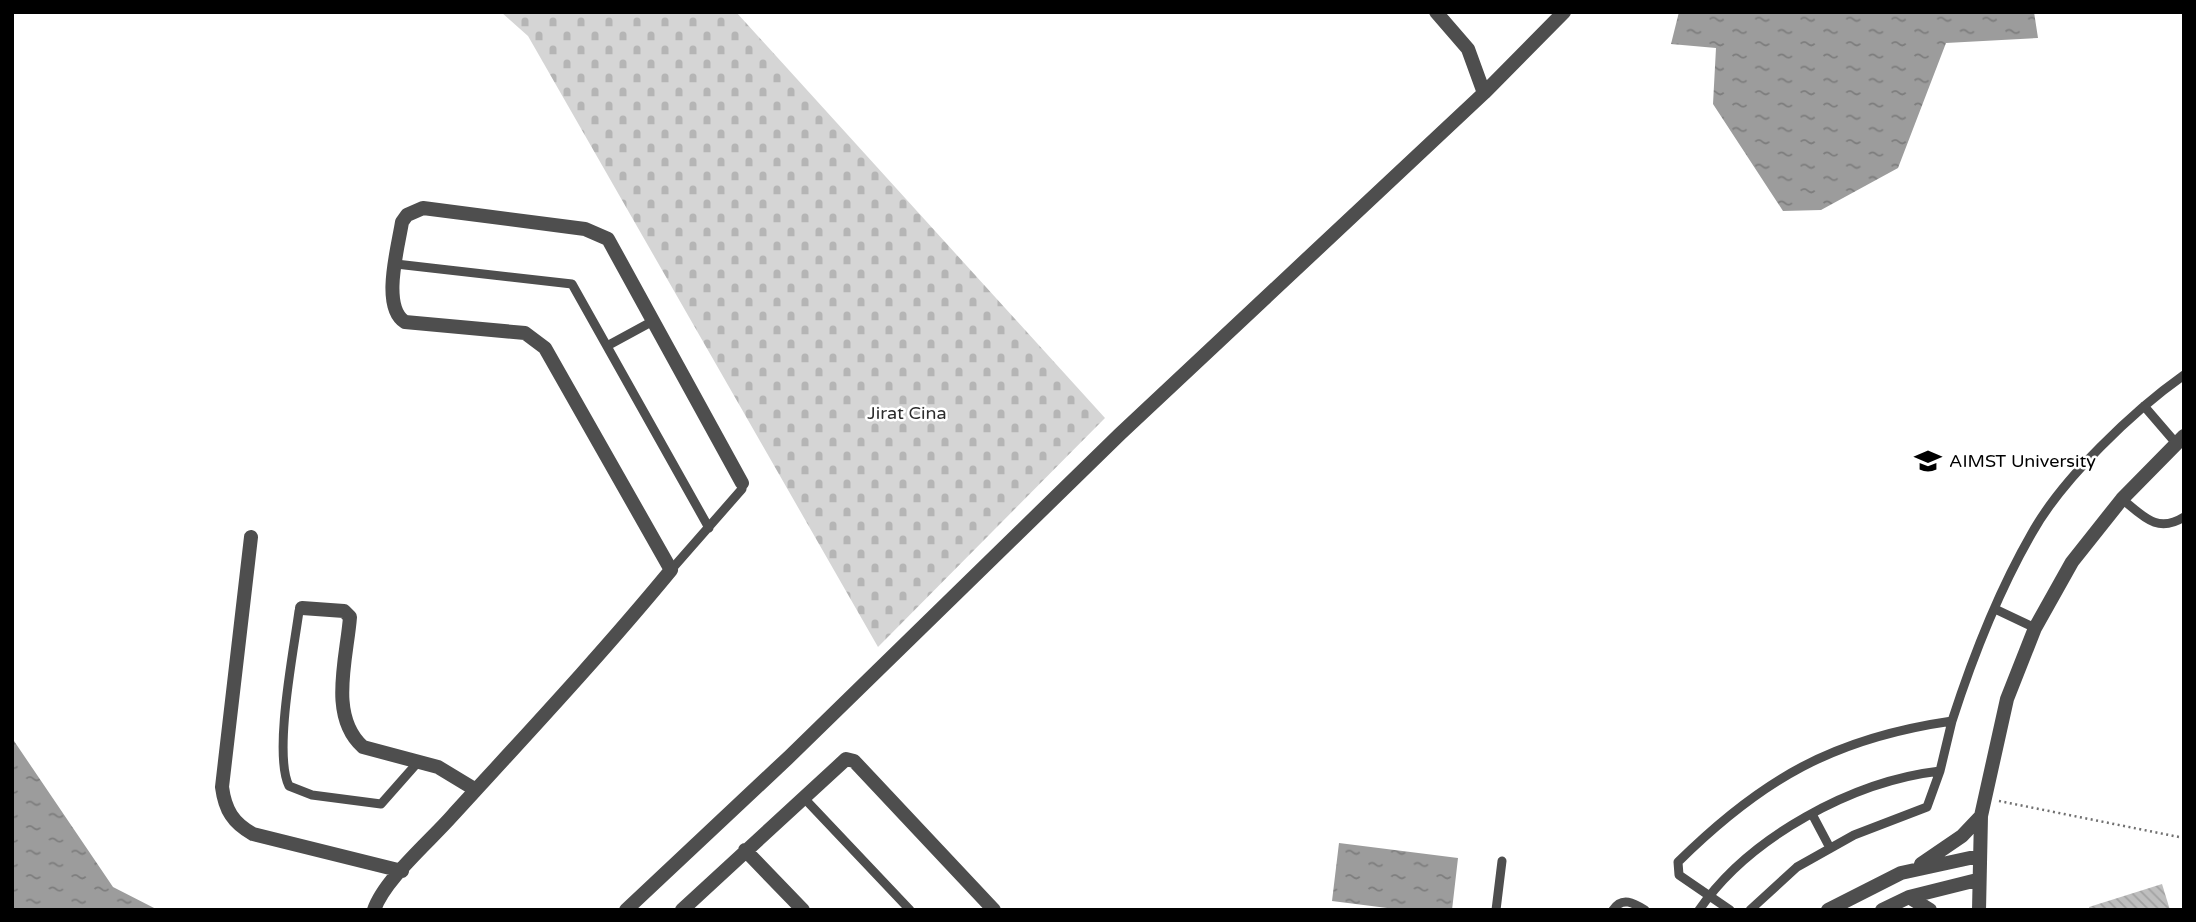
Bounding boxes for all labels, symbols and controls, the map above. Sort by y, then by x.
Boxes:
park label: Jirat Cina [867,402,947,424]
school or university icon: AIMST University [1913,446,1943,476]
place label: AIMST University [1949,450,2096,472]

